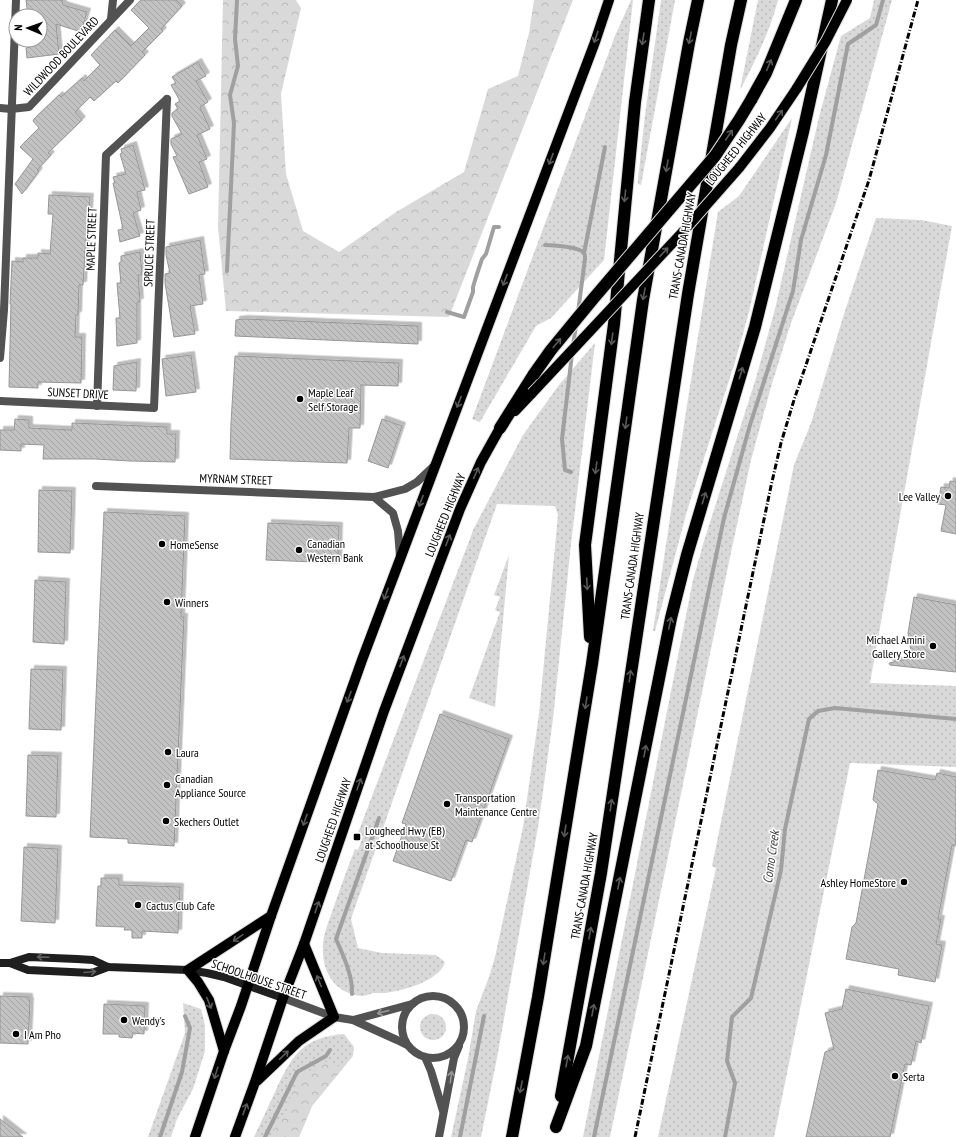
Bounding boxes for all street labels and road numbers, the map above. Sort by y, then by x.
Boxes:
street label: WILDWOOD BOULEVARD [20,13,102,99]
street label: LOUGHEED HIGHWAY [702,110,770,188]
street label: TRANS-CANADA HIGHWAY [665,191,699,301]
street label: MAPLE STREET [82,206,100,271]
street label: SPRUCE STREET [140,218,158,287]
street label: SUNSET DRIVE [47,384,109,402]
street label: MYRNAM STREET [199,470,273,488]
street label: LOUGHEED HIGHWAY [421,471,469,559]
street label: TRANS-CANADA HIGHWAY [617,511,647,621]
street label: LOUGHEED HIGHWAY [312,775,355,864]
street label: TRANS-CANADA HIGHWAY [567,831,601,941]
street label: SCHOOLHOUSE STREET [210,956,309,1002]

